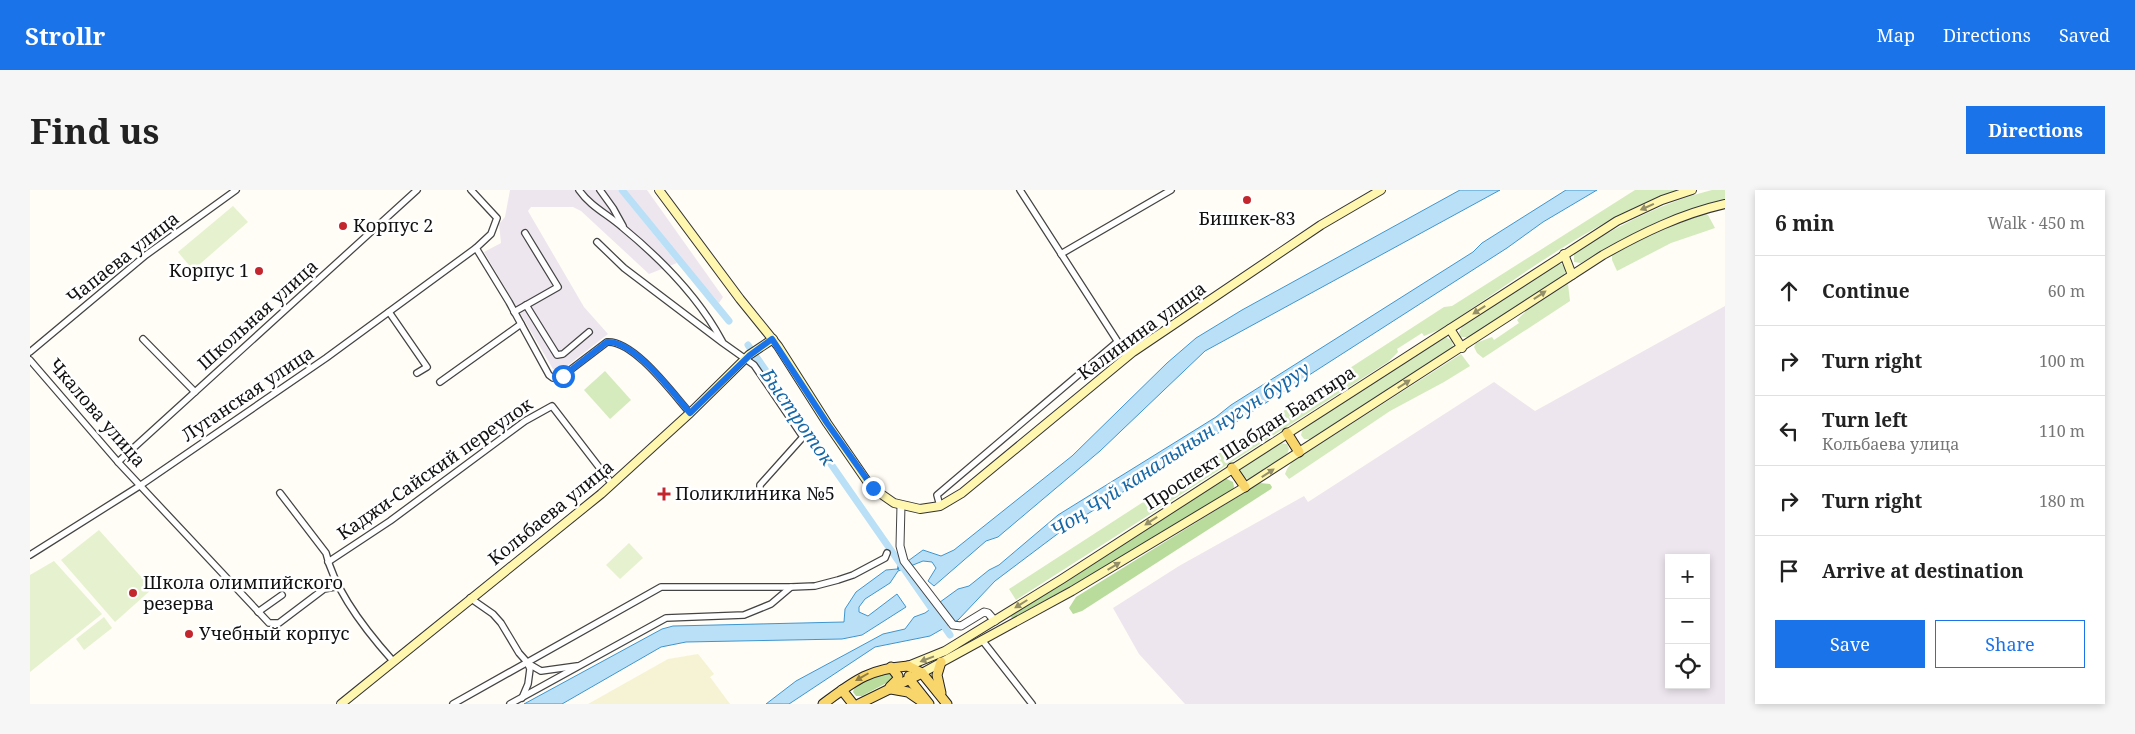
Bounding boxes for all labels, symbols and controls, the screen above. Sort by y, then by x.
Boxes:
text: Strollr [25,19,105,52]
text: Map [1877,23,1915,47]
text: Directions [1943,23,2031,47]
text: Saved [2059,23,2110,47]
button: Directions [1966,106,2105,154]
text: Find us [30,107,159,154]
marker: Бишкек-83 [1241,194,1253,206]
one-way arrow [1640,203,1654,211]
street label: Чапаева улица [61,206,183,309]
place label: Бишкек-83 [1198,206,1296,230]
text: 6 min [1775,209,1834,237]
text: Walk · 450 m [1988,212,2085,234]
place label: Корпус 2 [353,213,433,237]
marker: Корпус 2 [337,220,349,232]
street label: Школьная улица [192,254,323,375]
place label: Корпус 1 [169,258,249,282]
marker: Корпус 1 [253,265,265,277]
street label: Калинина улица [1073,276,1210,385]
icon: ahead [1775,277,1803,305]
text: Continue [1822,278,1910,304]
text: 60 m [2048,280,2085,302]
one-way arrow [1534,291,1547,300]
one-way arrow [1472,305,1485,315]
street label: Луганская улица [177,340,318,446]
icon: right [1775,347,1803,375]
text: Turn right [1822,348,1922,374]
text: 100 m [2039,350,2085,372]
street label: Чкалова улица [44,353,152,472]
water label: Чоң Чүй каналынын нугун буруу [1045,355,1315,543]
street label: Проспект Шабдан Баатыра [1139,360,1360,515]
water label: Быстроток [754,362,842,472]
route start [552,365,575,388]
one-way arrow [1398,380,1411,389]
street label: Каджи-Сайский переулок [332,391,537,545]
text: Turn left [1822,407,1908,433]
icon: left [1775,417,1803,445]
text: 110 m [2039,420,2085,442]
text: Кольбаева улица [1822,433,1959,455]
street label: Кольбаева улица [483,454,618,570]
one-way arrow [1261,468,1275,477]
route end [862,477,885,500]
place label: Поликлиника №5 [675,481,835,505]
marker: Поликлиника №5 [657,487,671,501]
icon: right [1775,487,1803,515]
text: Turn right [1822,488,1922,514]
text: 180 m [2039,490,2085,512]
one-way arrow [1144,516,1157,526]
map controls [1665,554,1710,689]
button: + [1665,554,1710,599]
icon: arrive [1775,557,1803,585]
text: Arrive at destination [1822,558,2024,584]
one-way arrow [1107,561,1120,570]
place label: Школа олимпийского резерва [143,570,343,615]
marker: Школа олимпийского резерва [127,587,139,599]
button: − [1665,599,1710,644]
one-way arrow [1014,600,1027,609]
button: Save [1775,620,1925,668]
button: Share [1935,620,2085,668]
place label: Учебный корпус [199,621,349,645]
marker: Учебный корпус [183,628,195,640]
button: locate [1665,644,1710,689]
one-way arrow [919,656,934,663]
one-way arrow [855,673,869,681]

